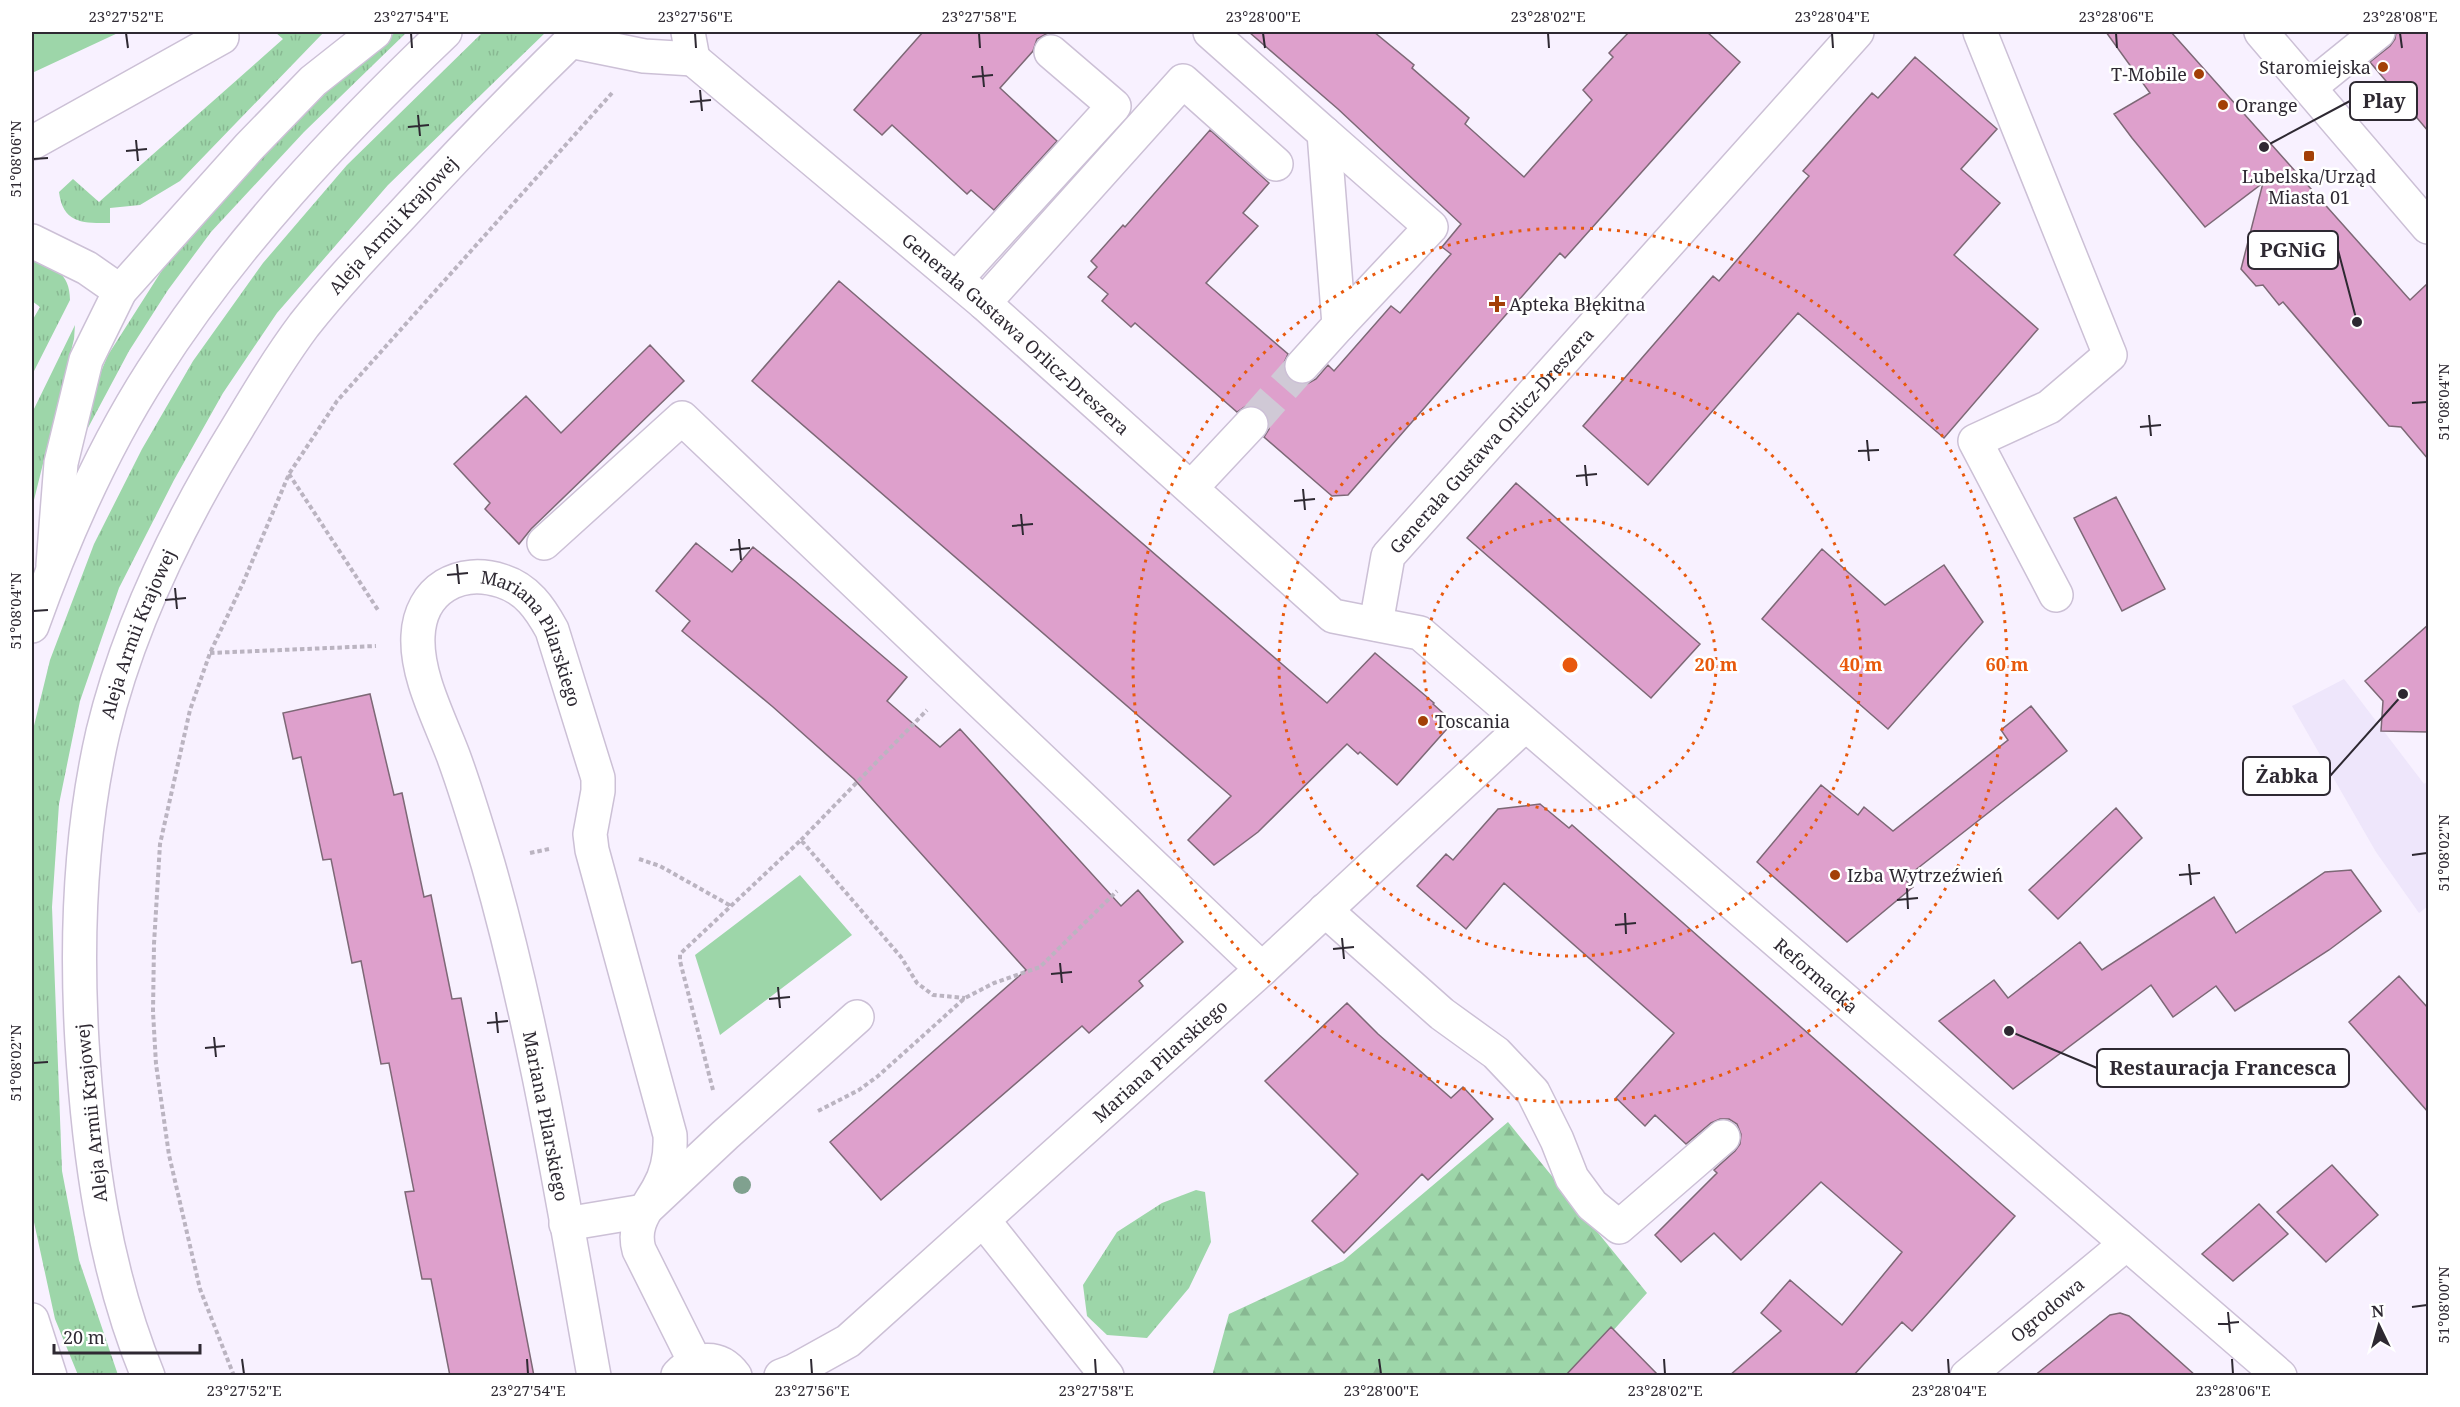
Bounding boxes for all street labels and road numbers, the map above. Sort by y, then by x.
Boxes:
street label: Aleja Armii Krajowej [323,151,463,299]
street label: Generała Gustawa Orlicz-Dreszera [897,227,1135,440]
street label: Generała Gustawa Orlicz-Dreszera [1384,323,1599,559]
street label: Aleja Armii Krajowej [95,545,181,721]
street label: Mariana Pilarskiego [479,565,587,709]
street label: Reformacka [1769,932,1863,1018]
street label: Mariana Pilarskiego [1088,994,1232,1127]
street label: Aleja Armii Krajowej [70,1022,112,1204]
street label: Mariana Pilarskiego [518,1029,574,1203]
street label: Ogrodowa [2005,1272,2089,1347]

